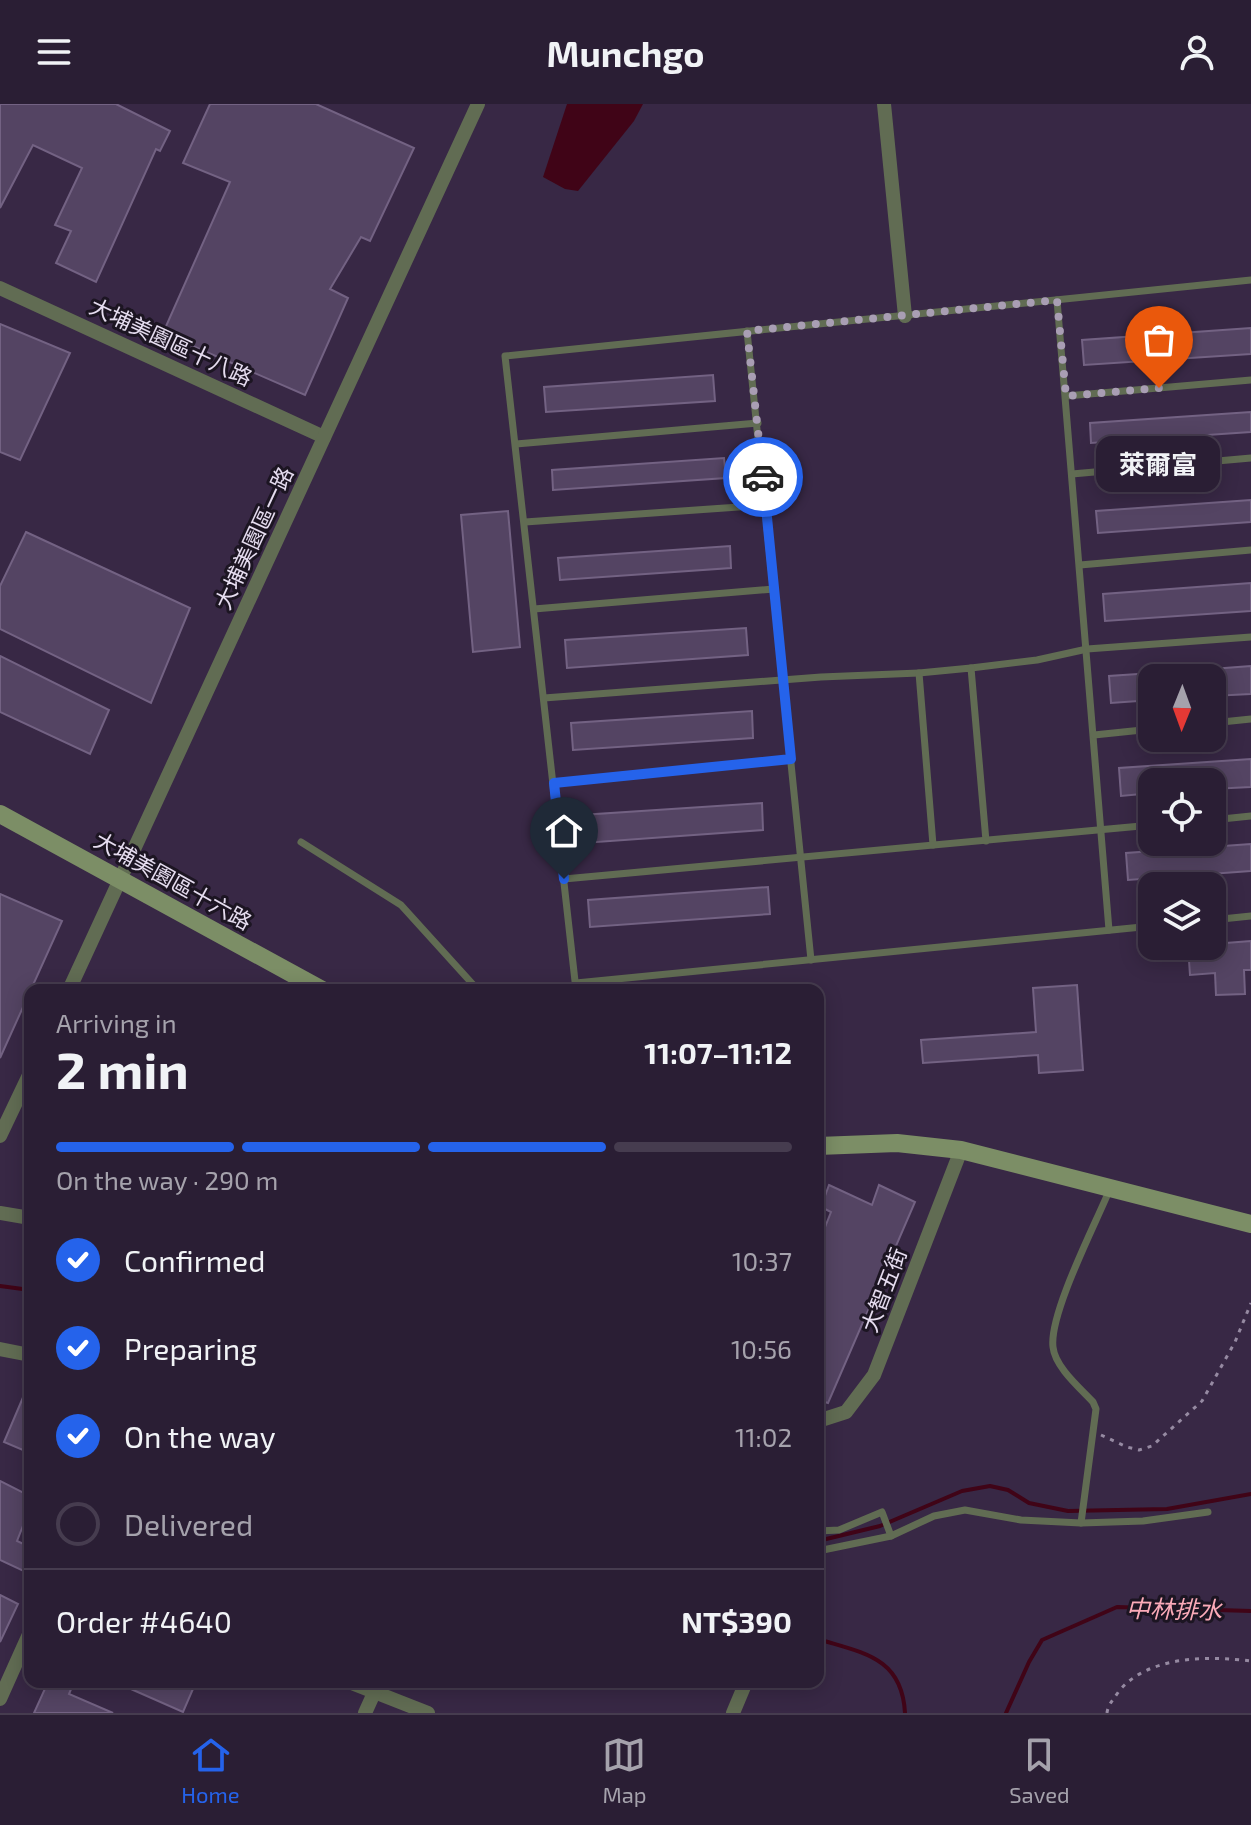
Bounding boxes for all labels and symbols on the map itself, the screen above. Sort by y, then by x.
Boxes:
street label: 大埔美園區十八路 [86,292,257,390]
pin [1125,306,1193,388]
callout: 萊爾富 [1097,436,1221,492]
courier [723,437,803,517]
street label: 大埔美園區一路 [209,462,297,613]
north arrow [1138,664,1226,752]
pin [530,797,598,879]
street label: 大埔美園區十六路 [90,826,257,934]
street label: 大智五街 [855,1244,911,1335]
water label: 中林排水 [1126,1593,1223,1624]

